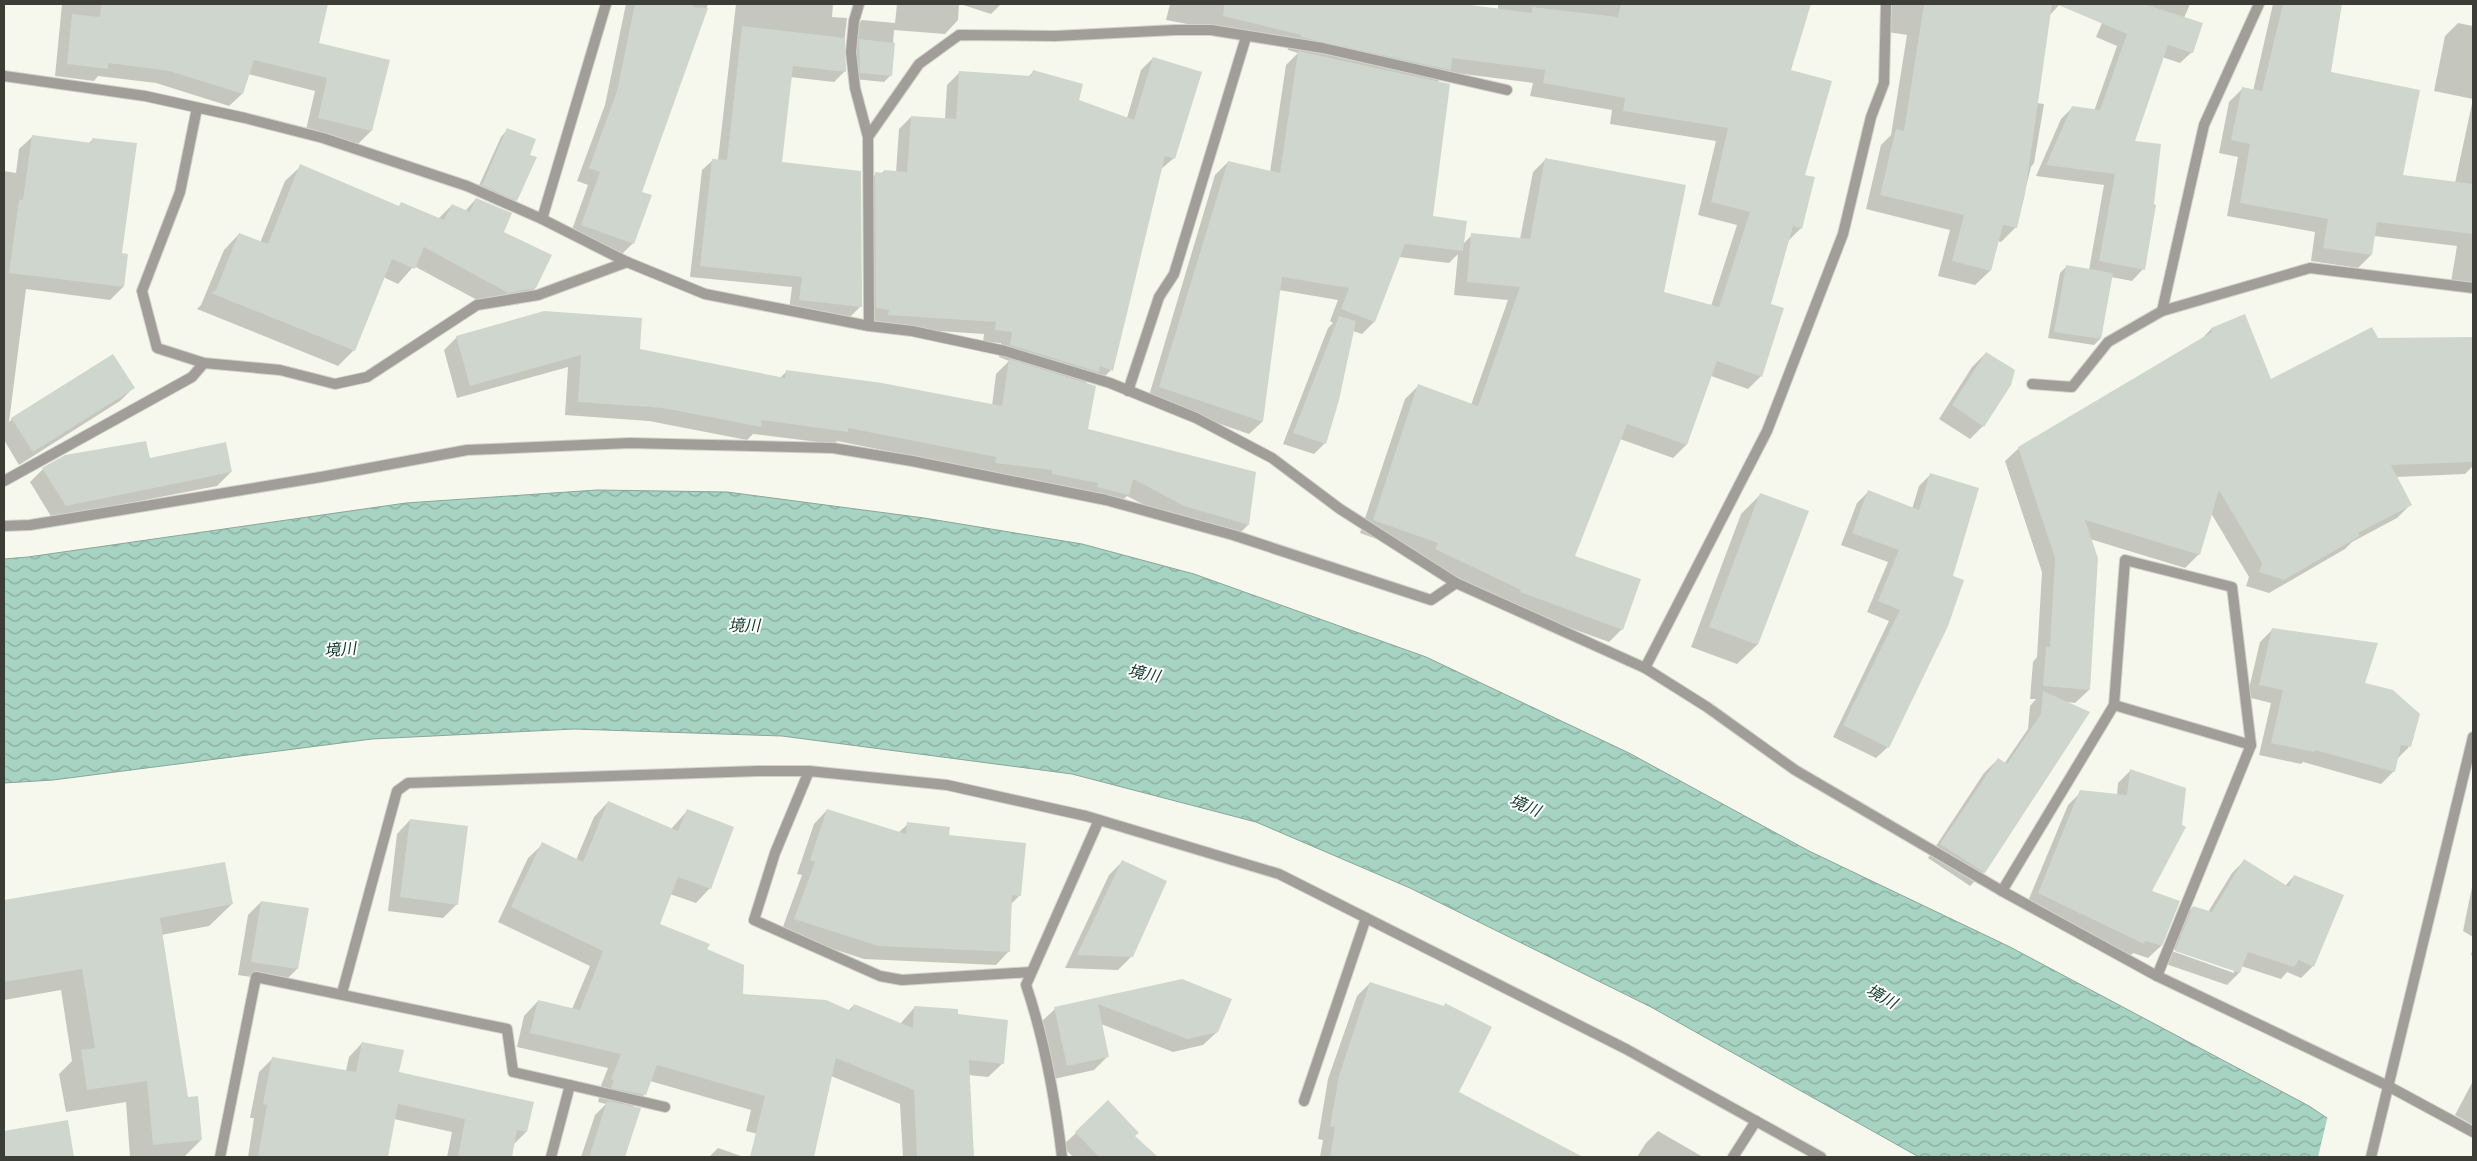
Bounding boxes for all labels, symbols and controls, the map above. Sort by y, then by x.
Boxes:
water label: 境川 [728,617,762,634]
water label: 境川 [323,639,359,659]
water label: 境川 [1126,662,1163,686]
water label: 境川 [1507,791,1545,820]
water label: 境川 [1864,981,1902,1013]

